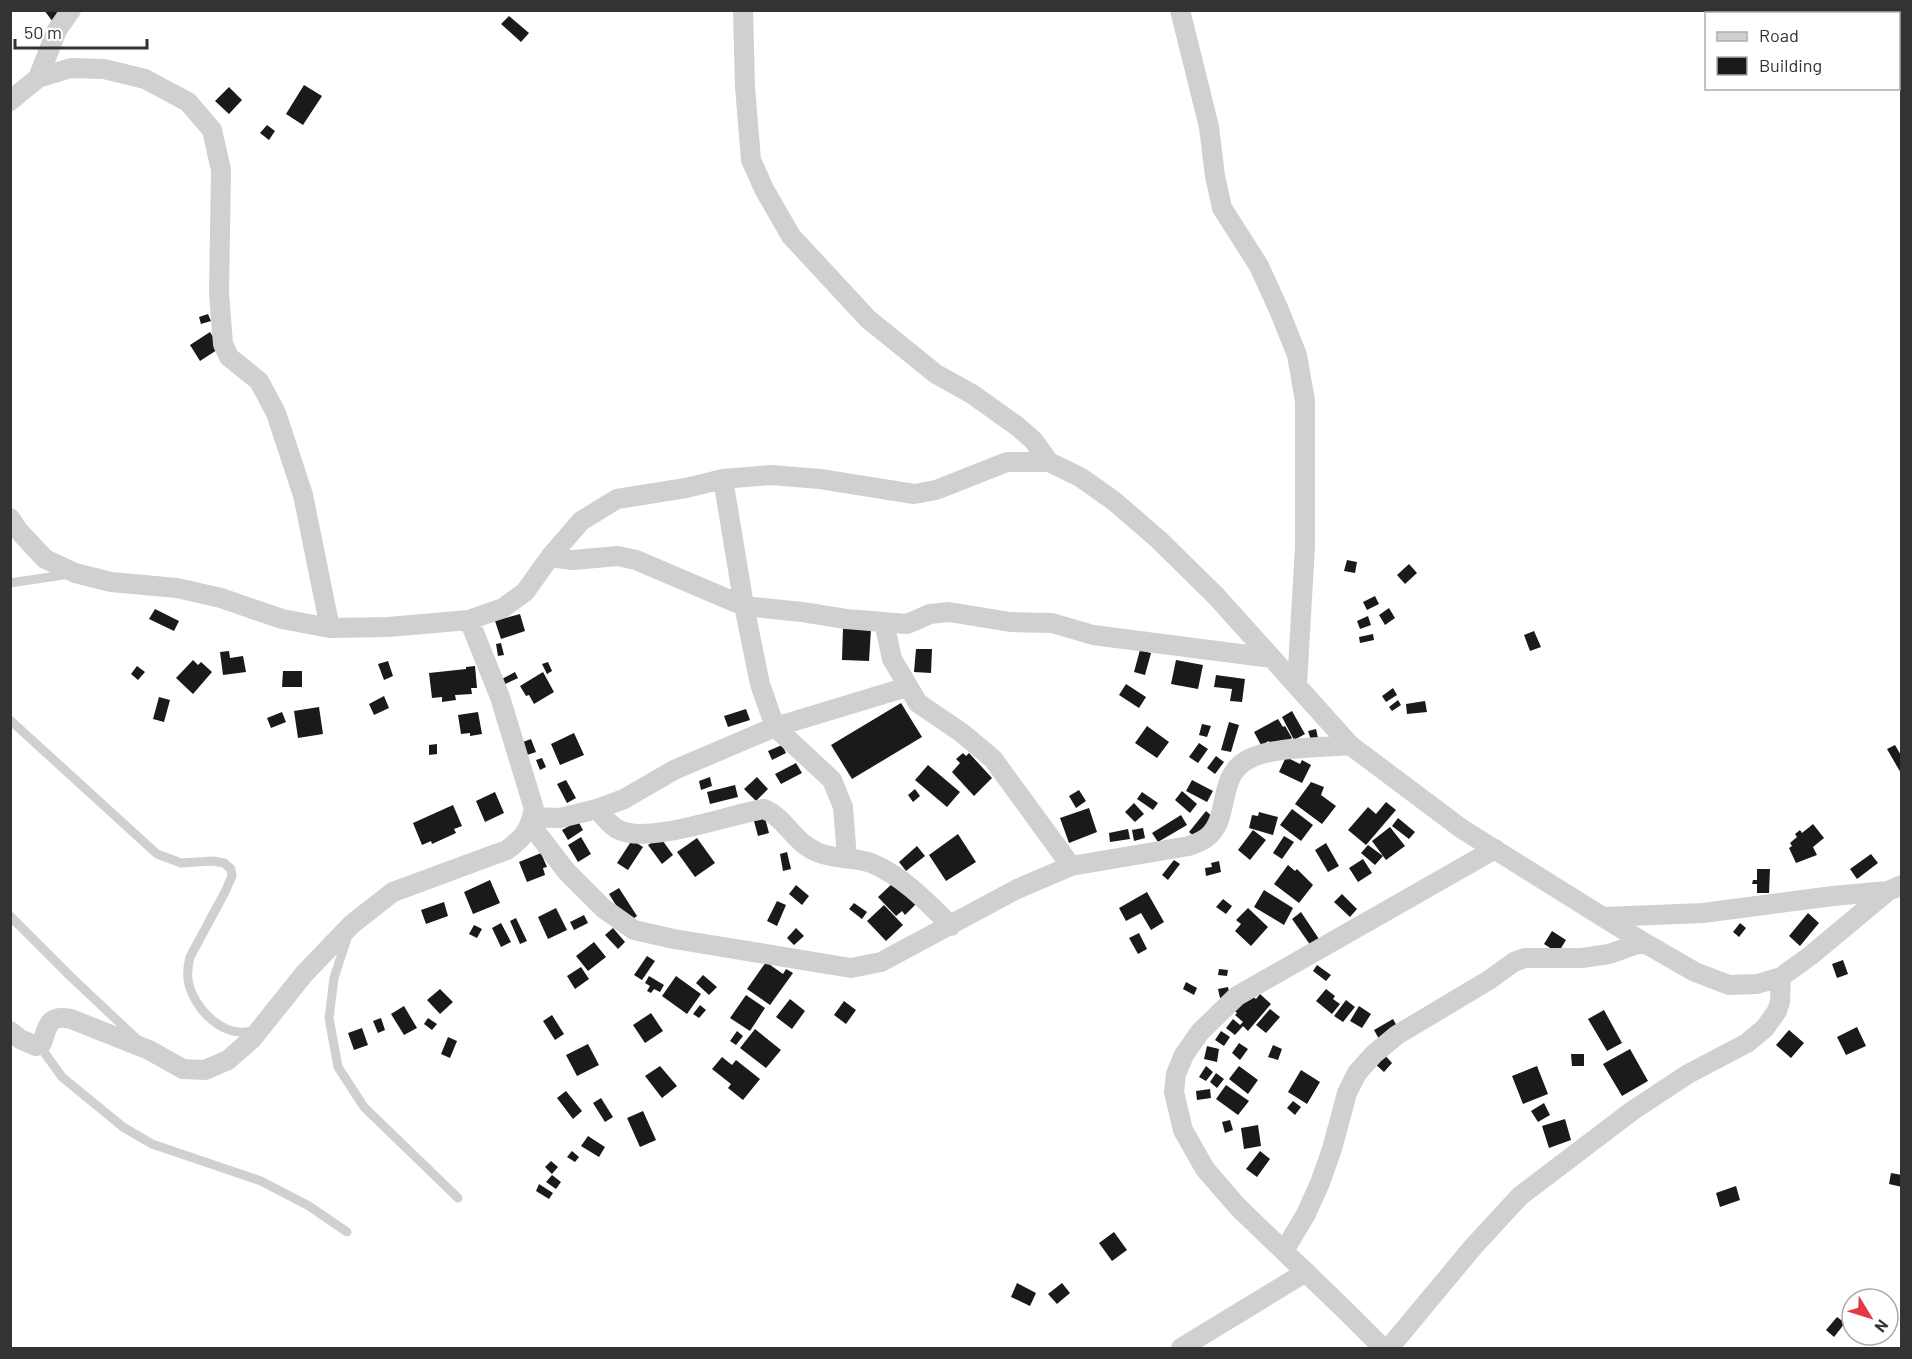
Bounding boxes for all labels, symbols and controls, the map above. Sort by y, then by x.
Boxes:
scale bar [15,12,147,50]
legend [1705,12,1900,90]
text: 50 m [24,21,62,43]
text: Road [1759,24,1799,46]
text: Building [1759,54,1822,76]
north arrow [1840,1287,1900,1347]
text: N [1871,1317,1893,1337]

